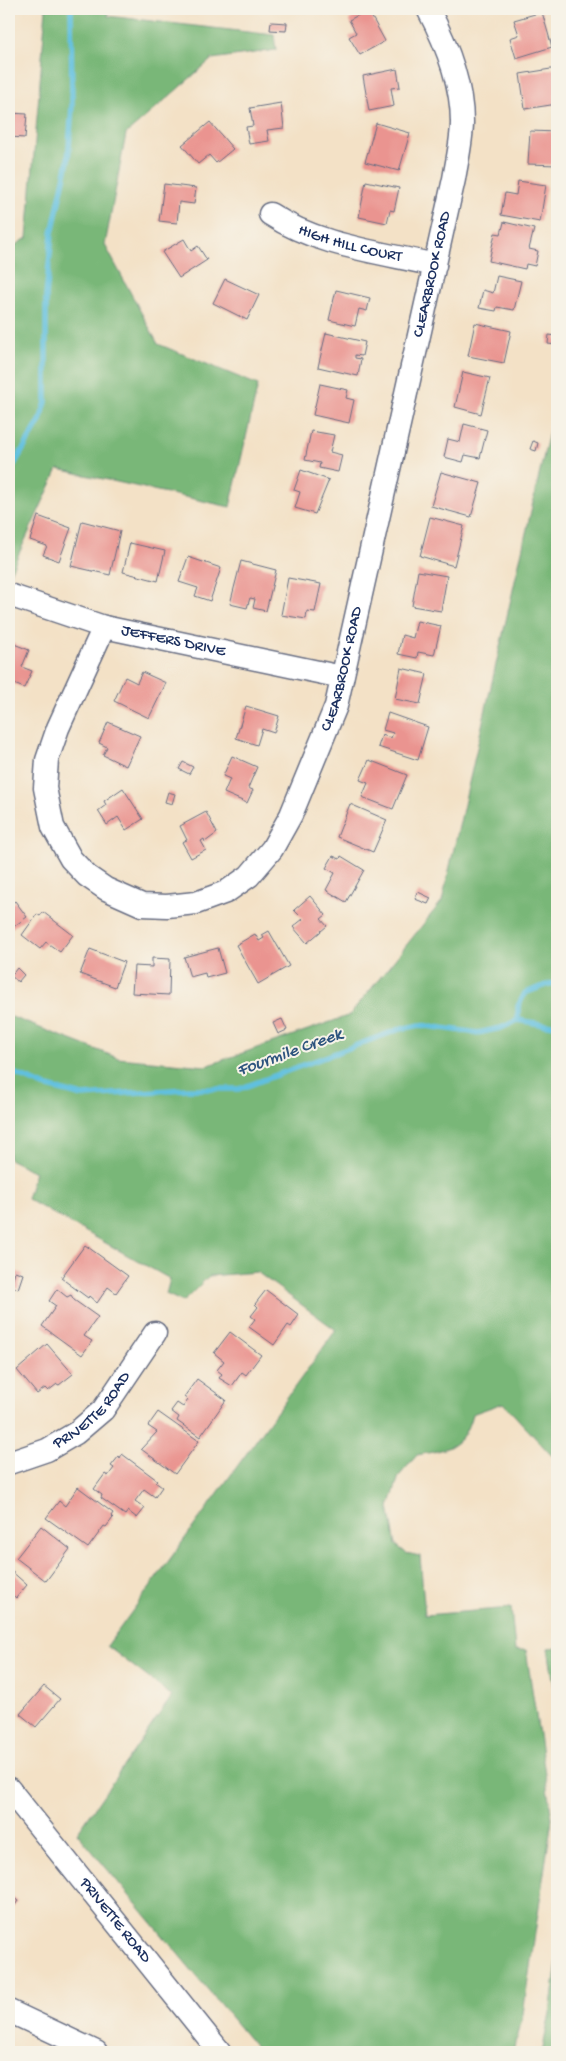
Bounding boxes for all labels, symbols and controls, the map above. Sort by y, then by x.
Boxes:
street label: CLEARBROOK ROAD [409,209,456,339]
street label: HIGH HILL COURT [295,221,404,267]
street label: CLEARBROOK ROAD [317,604,368,735]
street label: JEFFERS DRIVE [119,621,228,662]
water label: Fourmile Creek [235,1024,347,1082]
street label: PRIVETTE ROAD [49,1368,136,1454]
street label: PRIVETTE ROAD [74,1874,155,1968]

